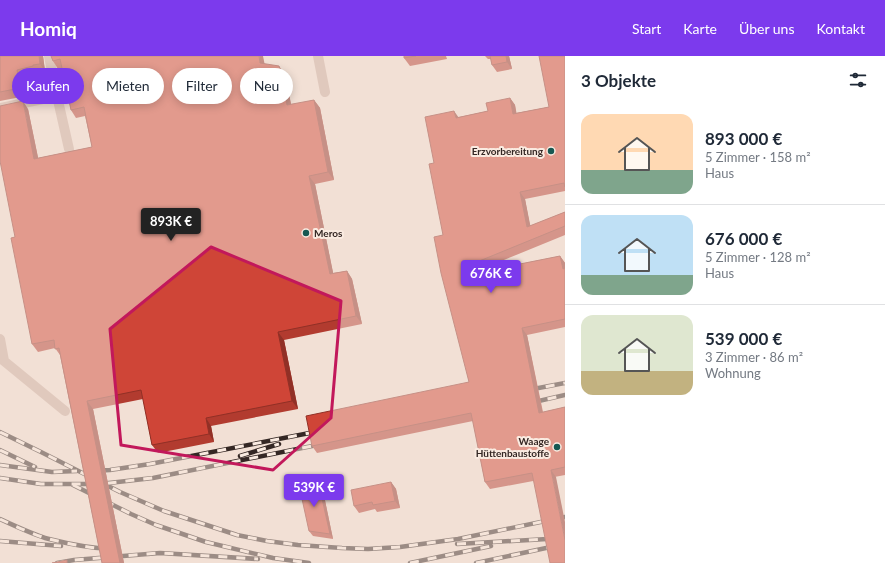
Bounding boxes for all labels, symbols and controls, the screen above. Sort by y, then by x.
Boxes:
text: Homiq [20,17,77,40]
text: Start [632,20,661,37]
text: Karte [683,20,717,37]
text: Über uns [739,20,794,37]
text: Kontakt [816,20,865,37]
chip: Kaufen [12,68,84,104]
chip: Mieten [92,68,164,104]
chip: Filter [172,68,232,104]
chip: Neu [240,68,293,104]
icon: filters [847,69,869,91]
text: 3 Objekte [581,70,656,91]
text: 893 000 € [705,128,782,149]
icon: home [613,130,661,178]
place label: Erzvorbereitung [472,145,544,157]
marker: Erzvorbereitung [546,146,556,156]
text: 5 Zimmer · 158 m² [705,149,811,165]
text: Haus [705,165,734,181]
pin: 893K € [138,208,204,242]
text: 893K € [150,213,192,229]
place label: Meros [314,227,343,239]
marker: Meros [301,228,311,238]
text: 676 000 € [705,228,782,249]
icon: home [613,231,661,279]
text: 5 Zimmer · 128 m² [705,249,811,265]
pin: 676K € [458,260,524,294]
text: 676K € [470,265,512,281]
text: Haus [705,265,734,281]
text: 539 000 € [705,328,782,349]
icon: home [613,331,661,379]
text: 3 Zimmer · 86 m² [705,349,803,365]
text: Wohnung [705,365,761,381]
place label: Waage Hüttenbaustoffe [476,435,550,459]
marker: Waage Hüttenbaustoffe [552,442,562,452]
pin: 539K € [281,474,347,508]
text: 539K € [293,479,335,495]

